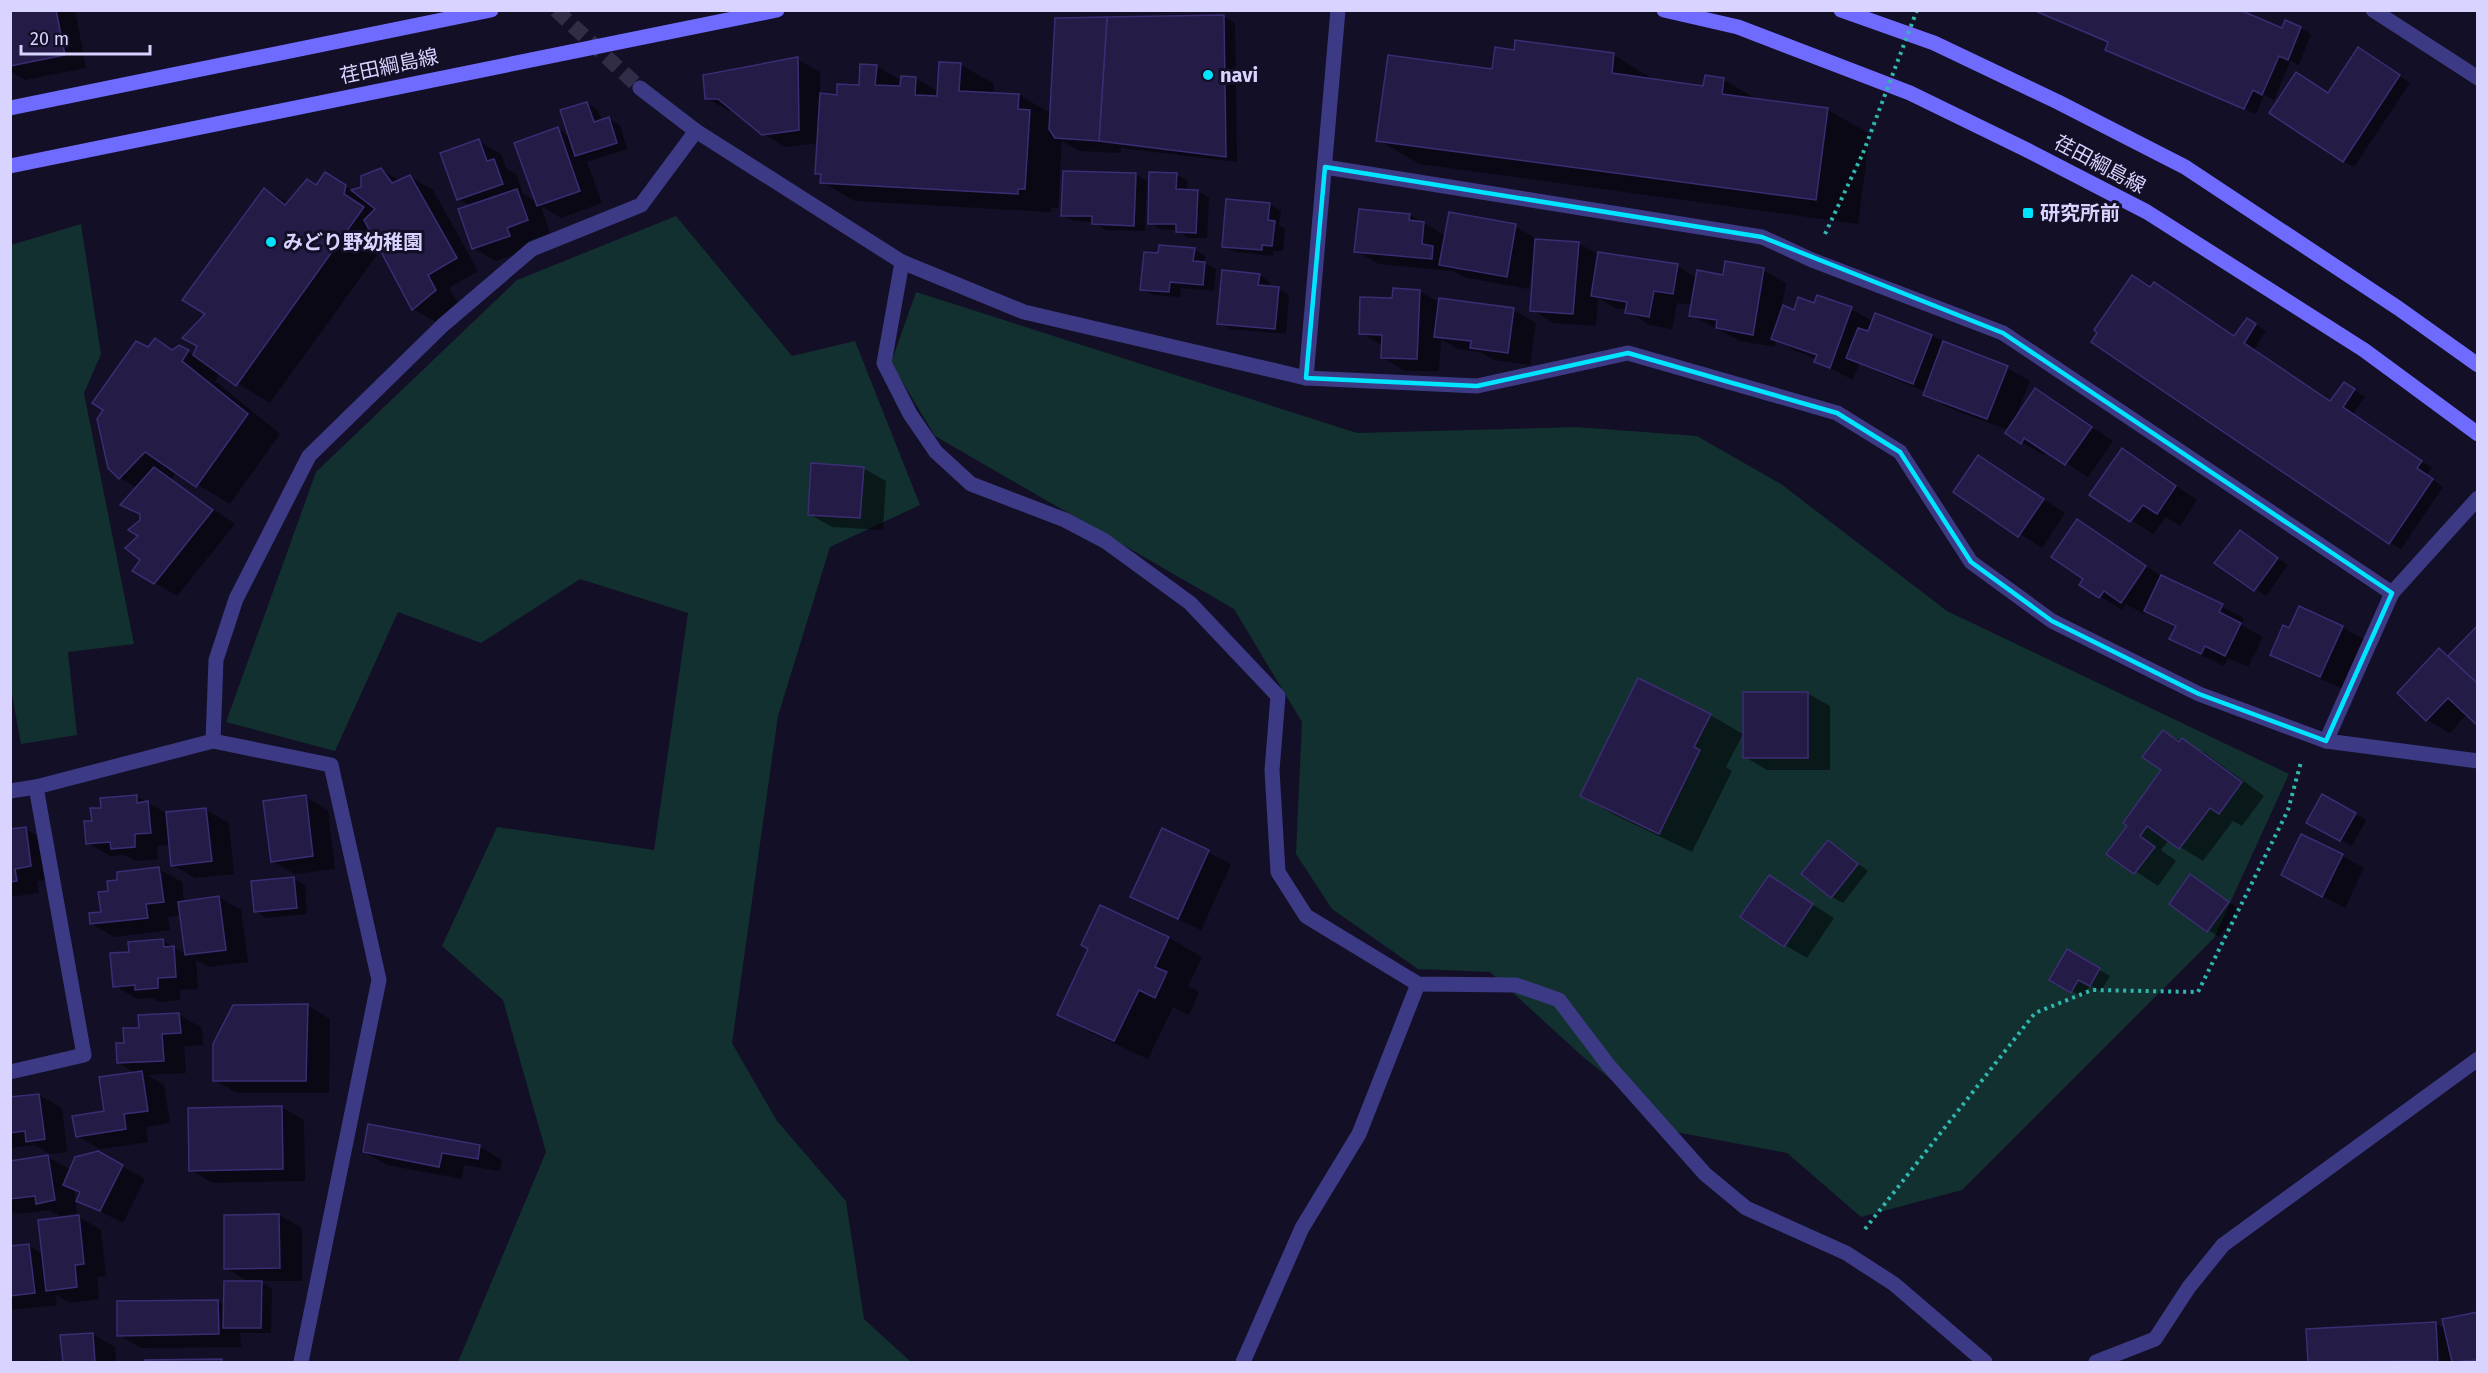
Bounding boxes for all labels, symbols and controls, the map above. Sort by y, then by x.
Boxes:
scale bar [21,18,150,56]
text: 20 m [30,28,69,50]
street label: 荏田綱島線 [338,44,440,88]
place label: navi [1220,63,1258,87]
marker: navi [1201,68,1215,82]
street label: 荏田綱島線 [2050,130,2150,198]
place label: 研究所前 [2040,201,2120,225]
marker: 研究所前 [2021,206,2035,220]
place label: みどり野幼稚園 [283,230,423,254]
marker: みどり野幼稚園 [264,235,278,249]

